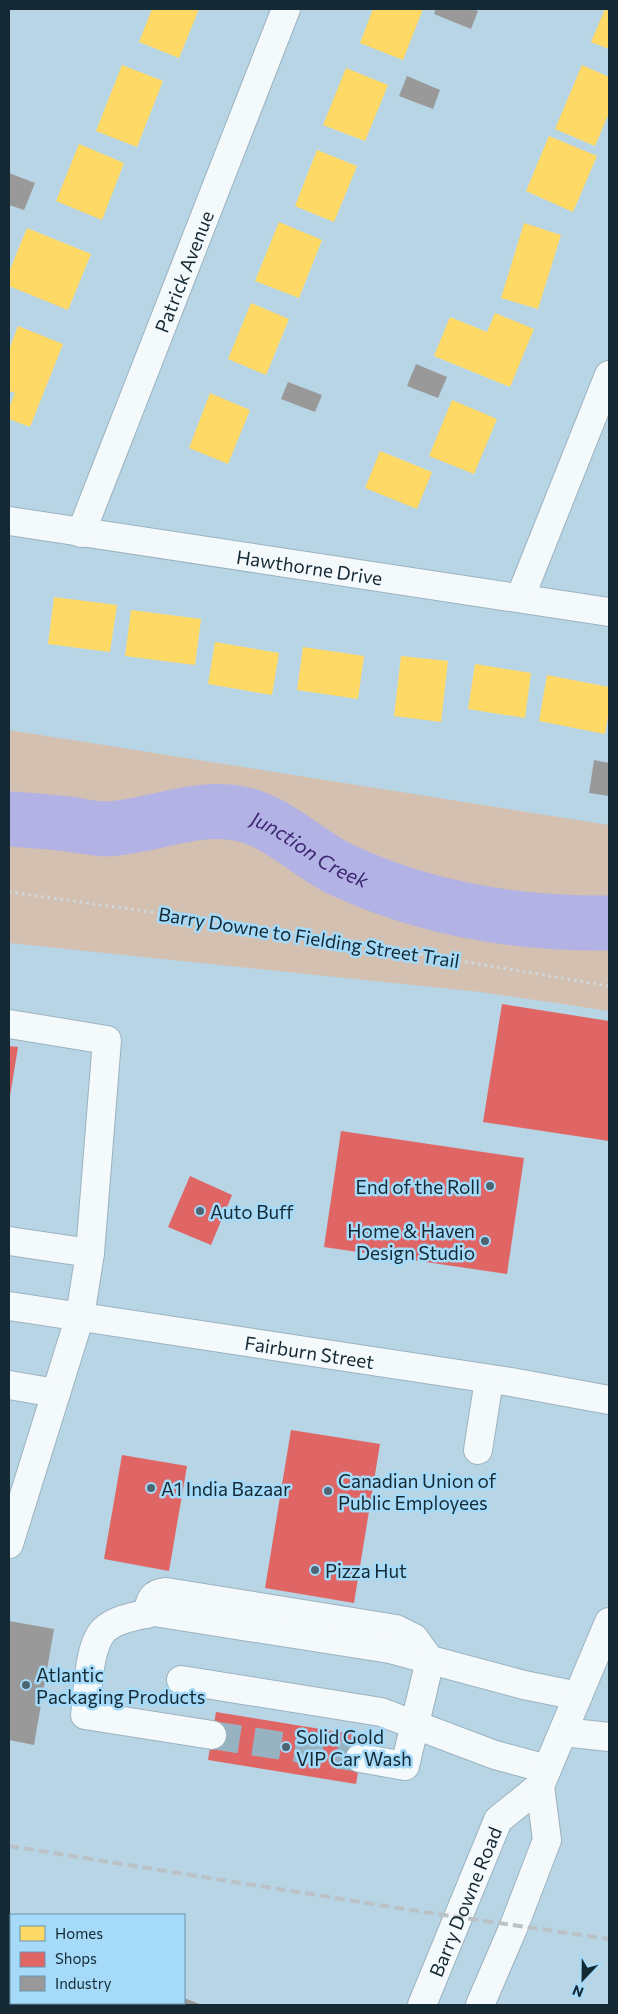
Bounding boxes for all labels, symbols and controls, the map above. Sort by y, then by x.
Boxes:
street label: Patrick Avenue [149,207,218,336]
street label: Hawthorne Drive [235,544,384,589]
water label: Junction Creek [246,805,373,893]
street label: Barry Downe to Fielding Street Trail [157,902,461,972]
place label: End of the Roll [355,1175,480,1198]
marker: End of the Roll [484,1180,496,1192]
place label: Auto Buff [210,1200,294,1223]
marker: Auto Buff [194,1205,206,1217]
place label: Home & Haven Design Studio [347,1219,475,1264]
marker: Home & Haven Design Studio [479,1235,491,1247]
street label: Fairburn Street [243,1330,376,1373]
place label: Canadian Union of Public Employees [338,1469,497,1514]
place label: A1 India Bazaar [161,1477,291,1500]
marker: A1 India Bazaar [145,1482,157,1494]
marker: Canadian Union of Public Employees [322,1485,334,1497]
place label: Pizza Hut [325,1559,407,1582]
marker: Pizza Hut [309,1564,321,1576]
place label: Atlantic Packaging Products [36,1663,205,1708]
marker: Atlantic Packaging Products [20,1679,32,1691]
place label: Solid Gold VIP Car Wash [296,1725,412,1770]
marker: Solid Gold VIP Car Wash [280,1741,292,1753]
street label: Barry Downe Road [424,1823,506,1980]
legend [10,1914,185,2004]
text: Homes [55,1924,103,1942]
text: Shops [55,1949,97,1967]
north arrow [558,1954,608,2004]
text: Industry [55,1974,112,1992]
text: N [570,1982,586,2001]

